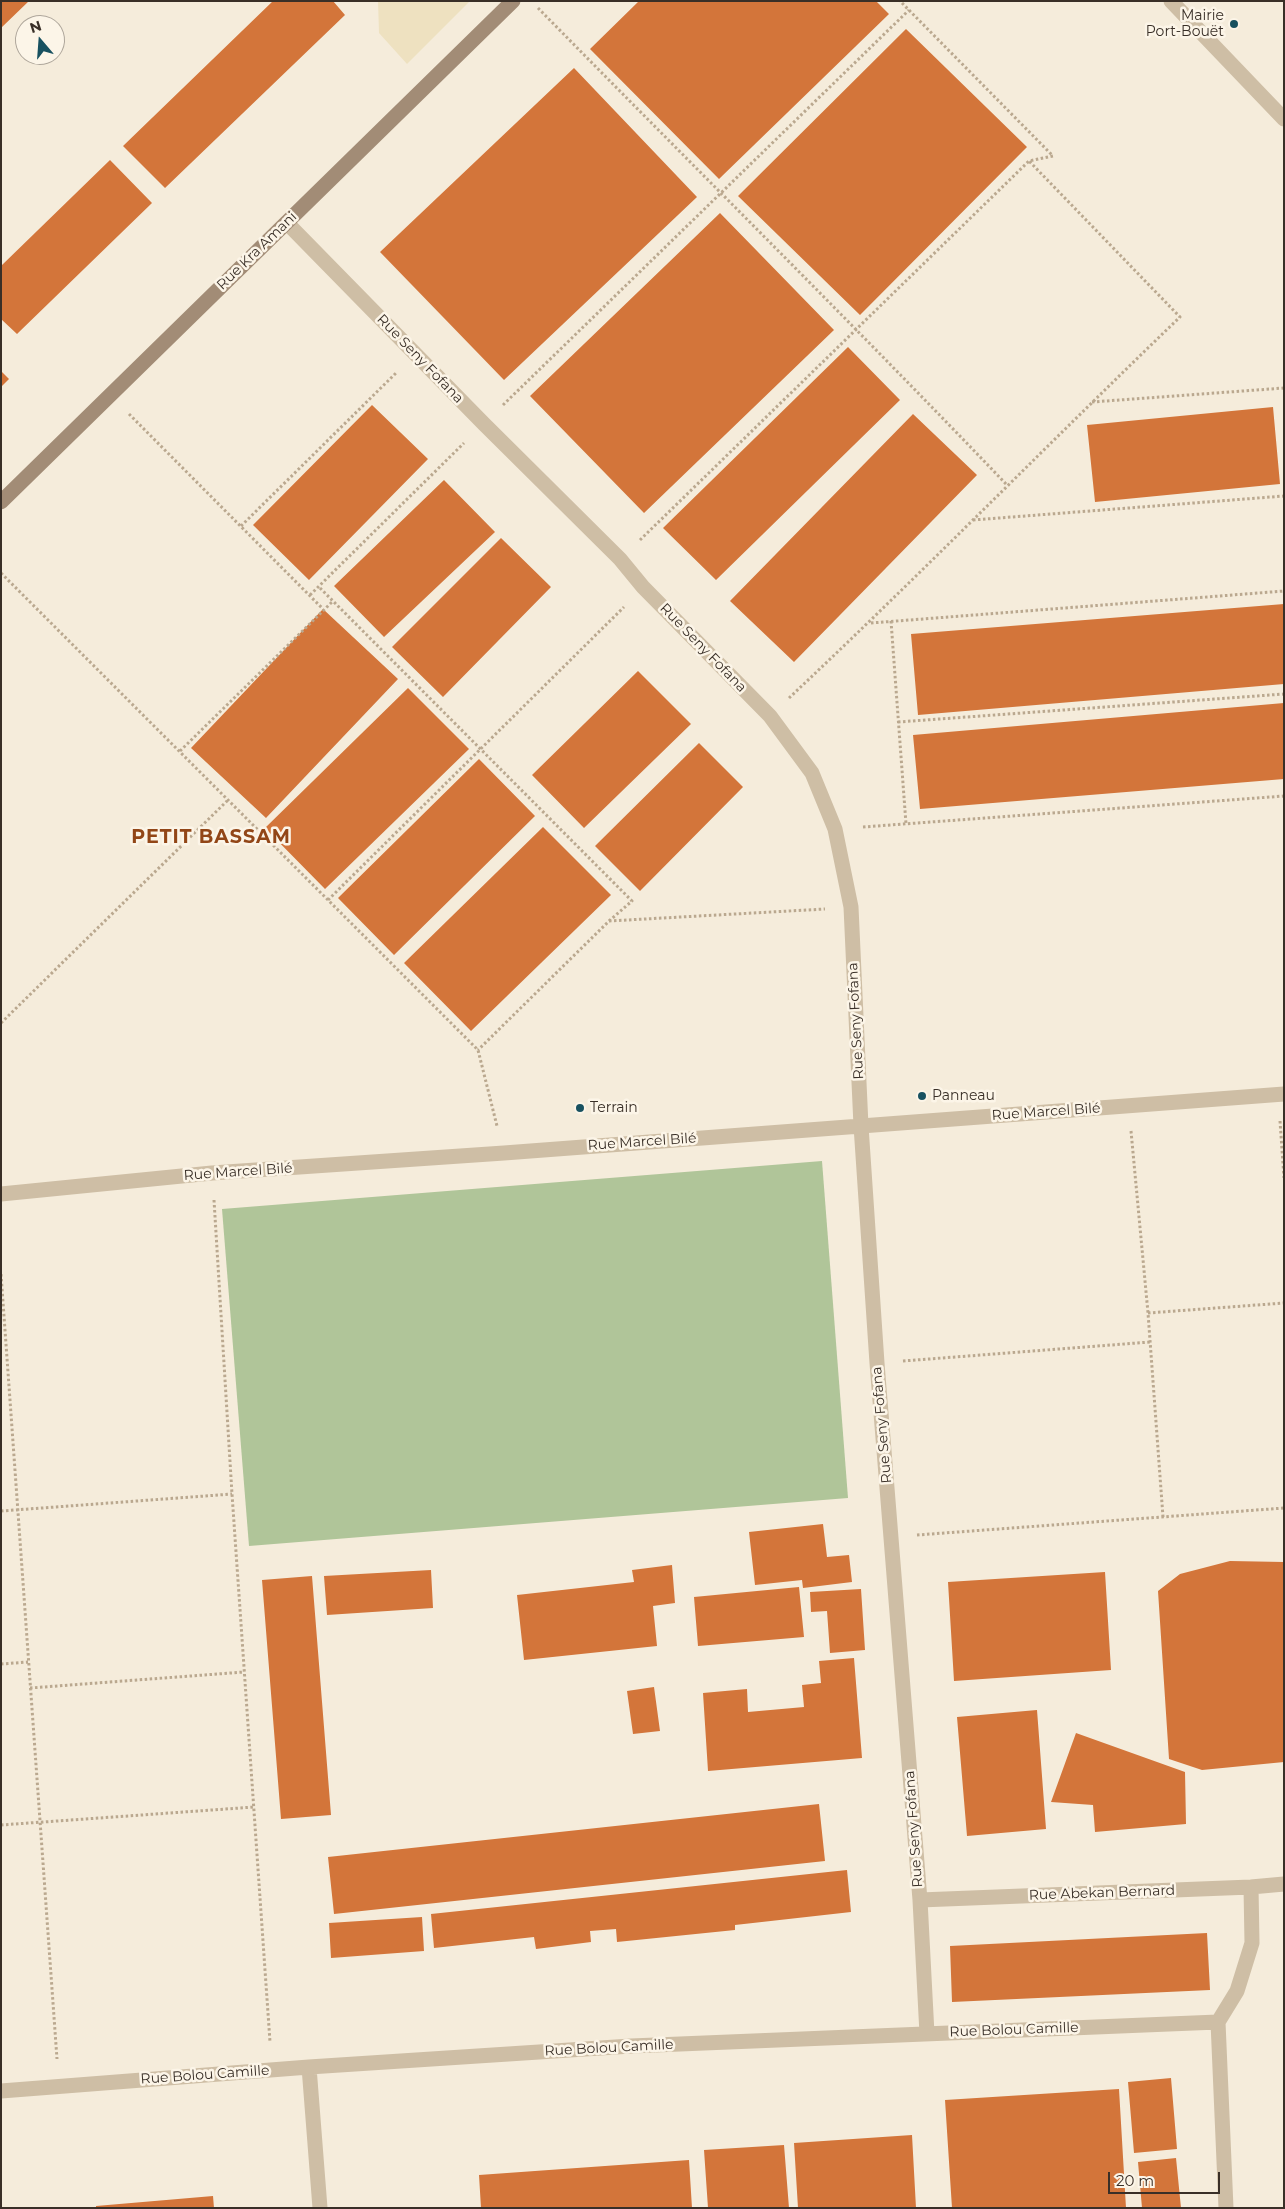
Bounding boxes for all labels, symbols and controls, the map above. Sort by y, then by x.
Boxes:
place label: Mairie Port-Bouët [1146,8,1224,40]
north arrow [15,15,65,65]
text: N [28,16,44,37]
marker: Mairie Port-Bouët [1228,18,1240,30]
street label: Rue Kra Amani [213,209,301,293]
street label: Rue Seny Fofana [373,311,467,407]
street label: Rue Seny Fofana [656,600,750,696]
district label: PETIT BASSAM [130,826,292,848]
street label: Rue Seny Fofana [845,962,867,1080]
place label: Panneau [932,1088,995,1104]
marker: Panneau [916,1090,928,1102]
place label: Terrain [590,1100,638,1116]
street label: Rue Marcel Bilé [991,1100,1101,1124]
marker: Terrain [574,1102,586,1114]
street label: Rue Marcel Bilé [587,1130,697,1154]
street label: Rue Marcel Bilé [183,1160,293,1184]
street label: Rue Seny Fofana [869,1366,895,1484]
street label: Rue Seny Fofana [902,1770,926,1888]
street label: Rue Abekan Bernard [1029,1882,1175,1904]
street label: Rue Bolou Camille [949,2019,1079,2041]
street label: Rue Bolou Camille [544,2036,674,2060]
street label: Rue Bolou Camille [140,2062,270,2088]
scale bar [1110,2162,1222,2194]
text: 20 m [1116,2171,1154,2190]

